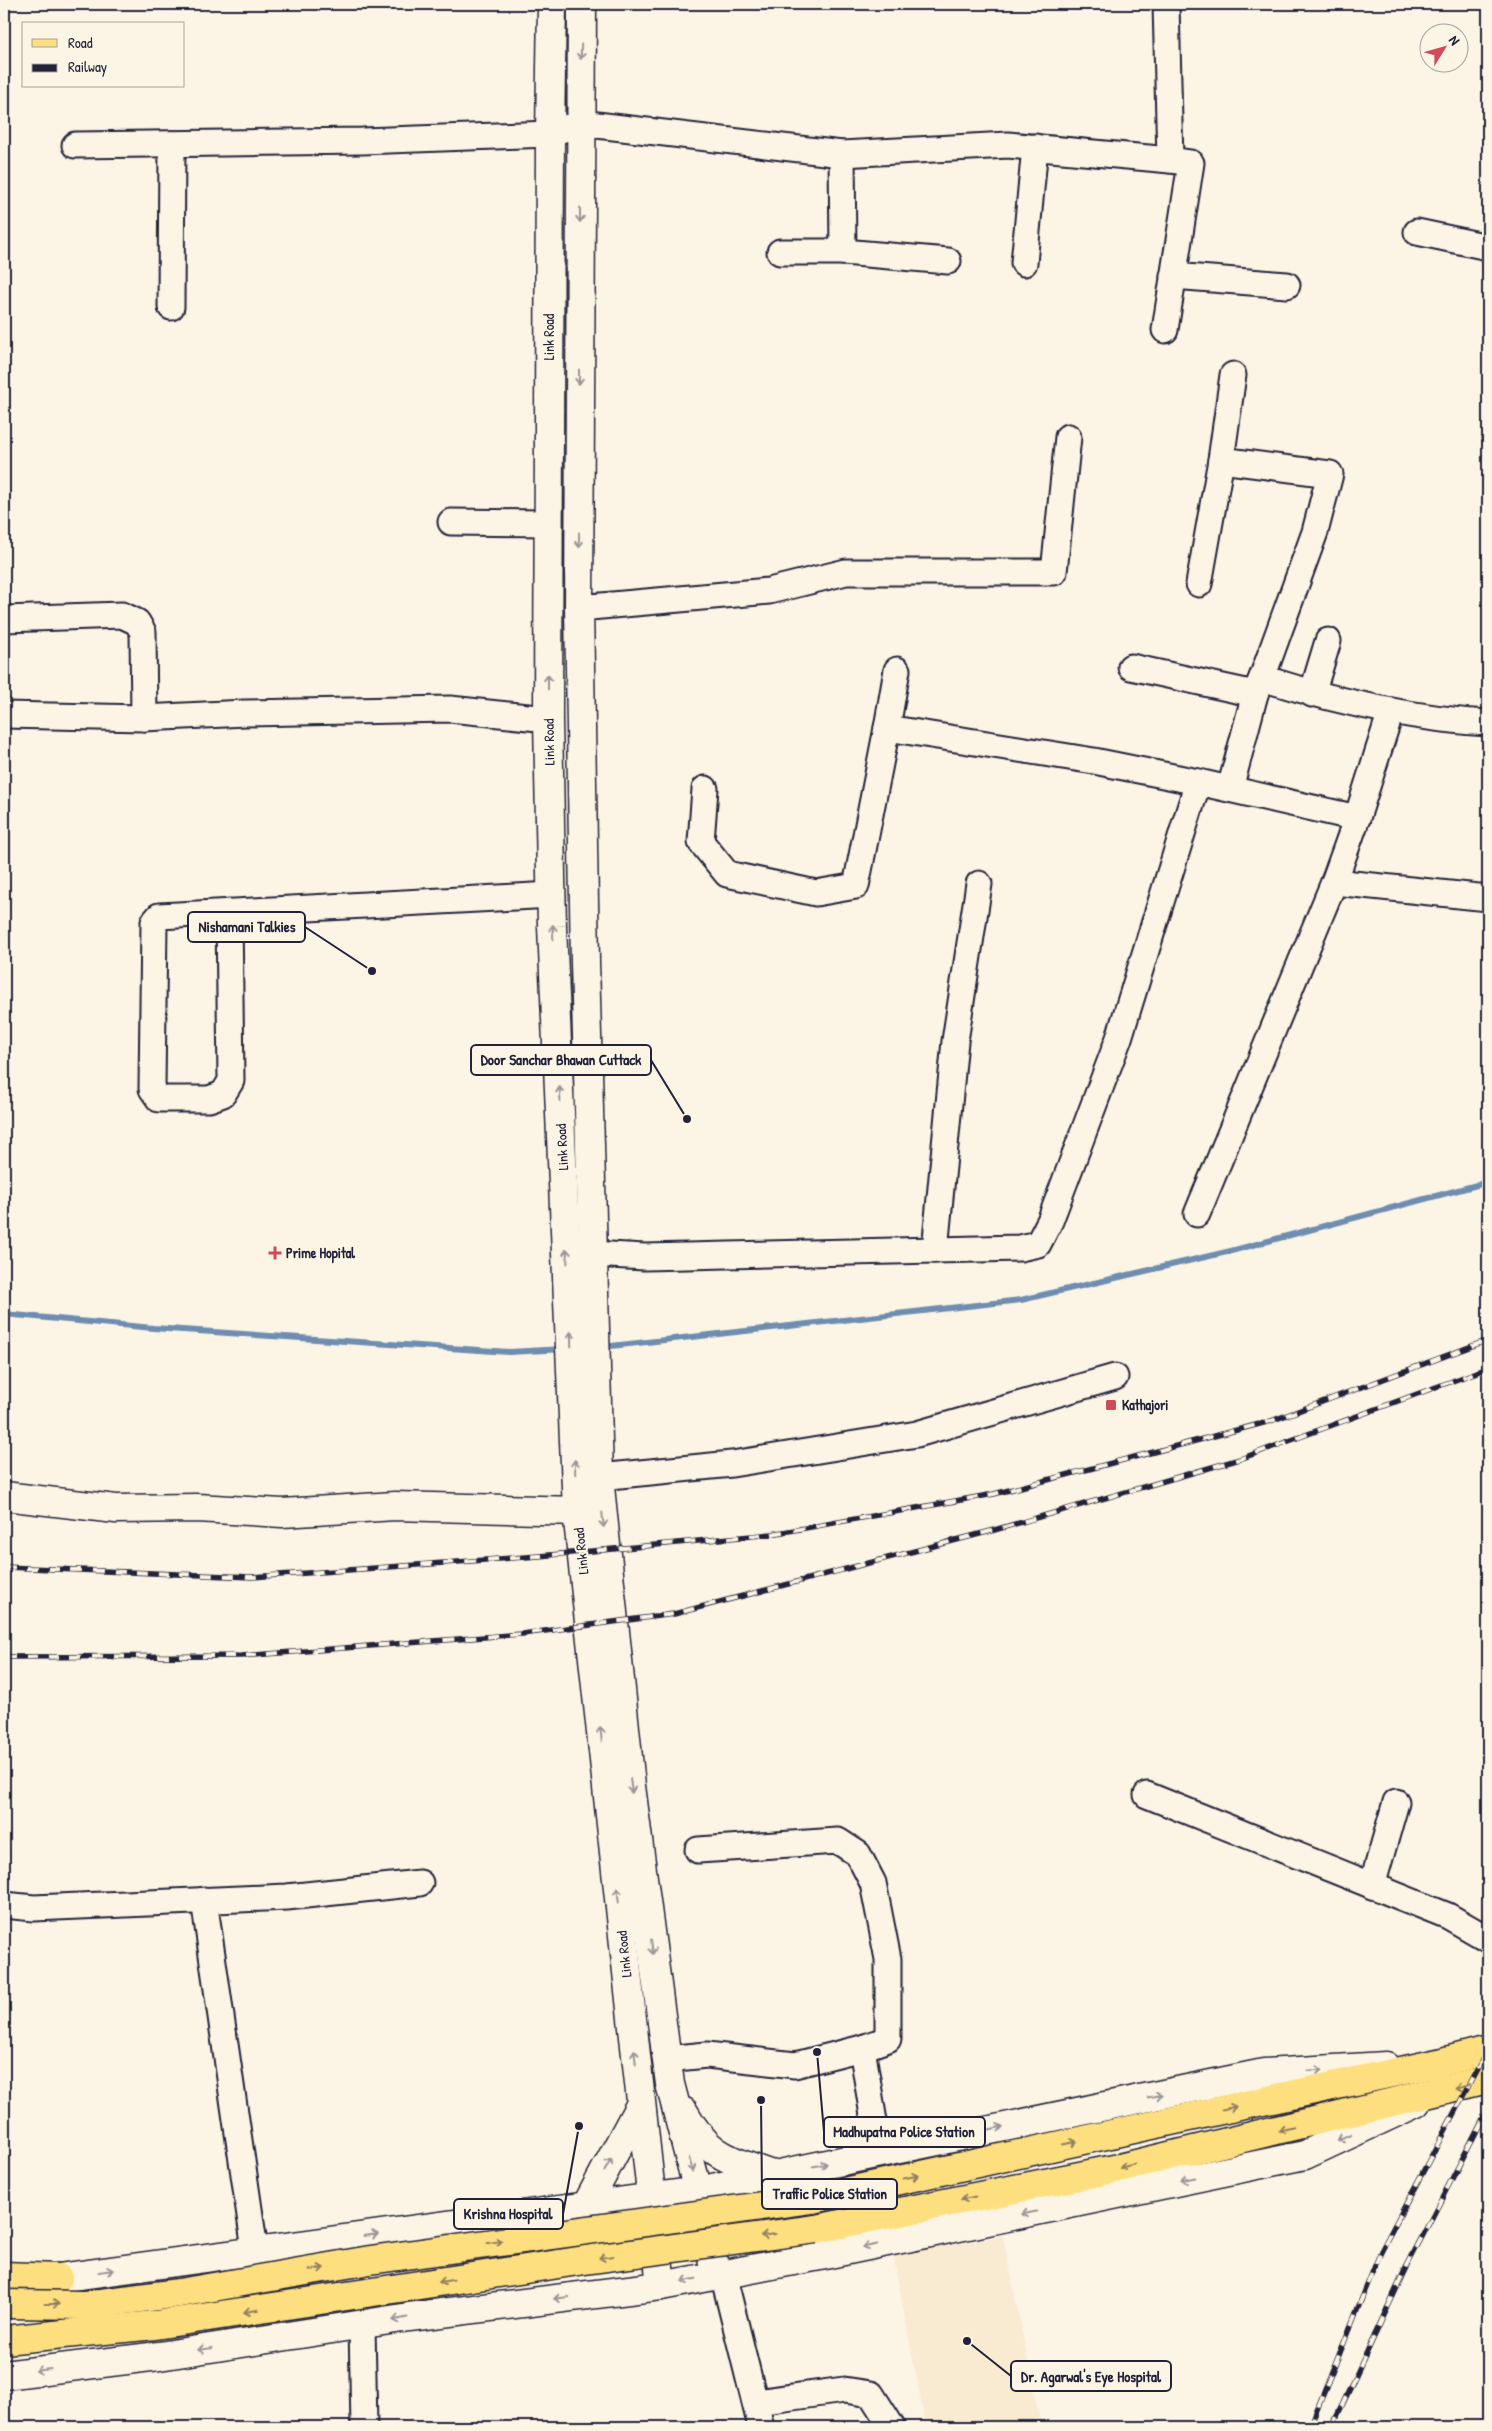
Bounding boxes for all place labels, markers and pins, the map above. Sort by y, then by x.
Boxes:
callout: Nishamani Talkies [188,912,305,942]
callout: Door Sanchar Bhawan Cuttack [471,1045,651,1075]
place label: Prime Hopital [286,1243,355,1264]
marker: Prime Hopital [268,1246,282,1260]
place label: Kathajori [1122,1395,1168,1415]
marker: Kathajori [1104,1398,1118,1412]
callout: Madhupatna Police Station [824,2117,985,2147]
callout: Traffic Police Station [762,2179,897,2209]
callout: Krishna Hospital [454,2199,563,2229]
callout: Dr. Agarwal's Eye Hospital [1011,2361,1171,2391]

